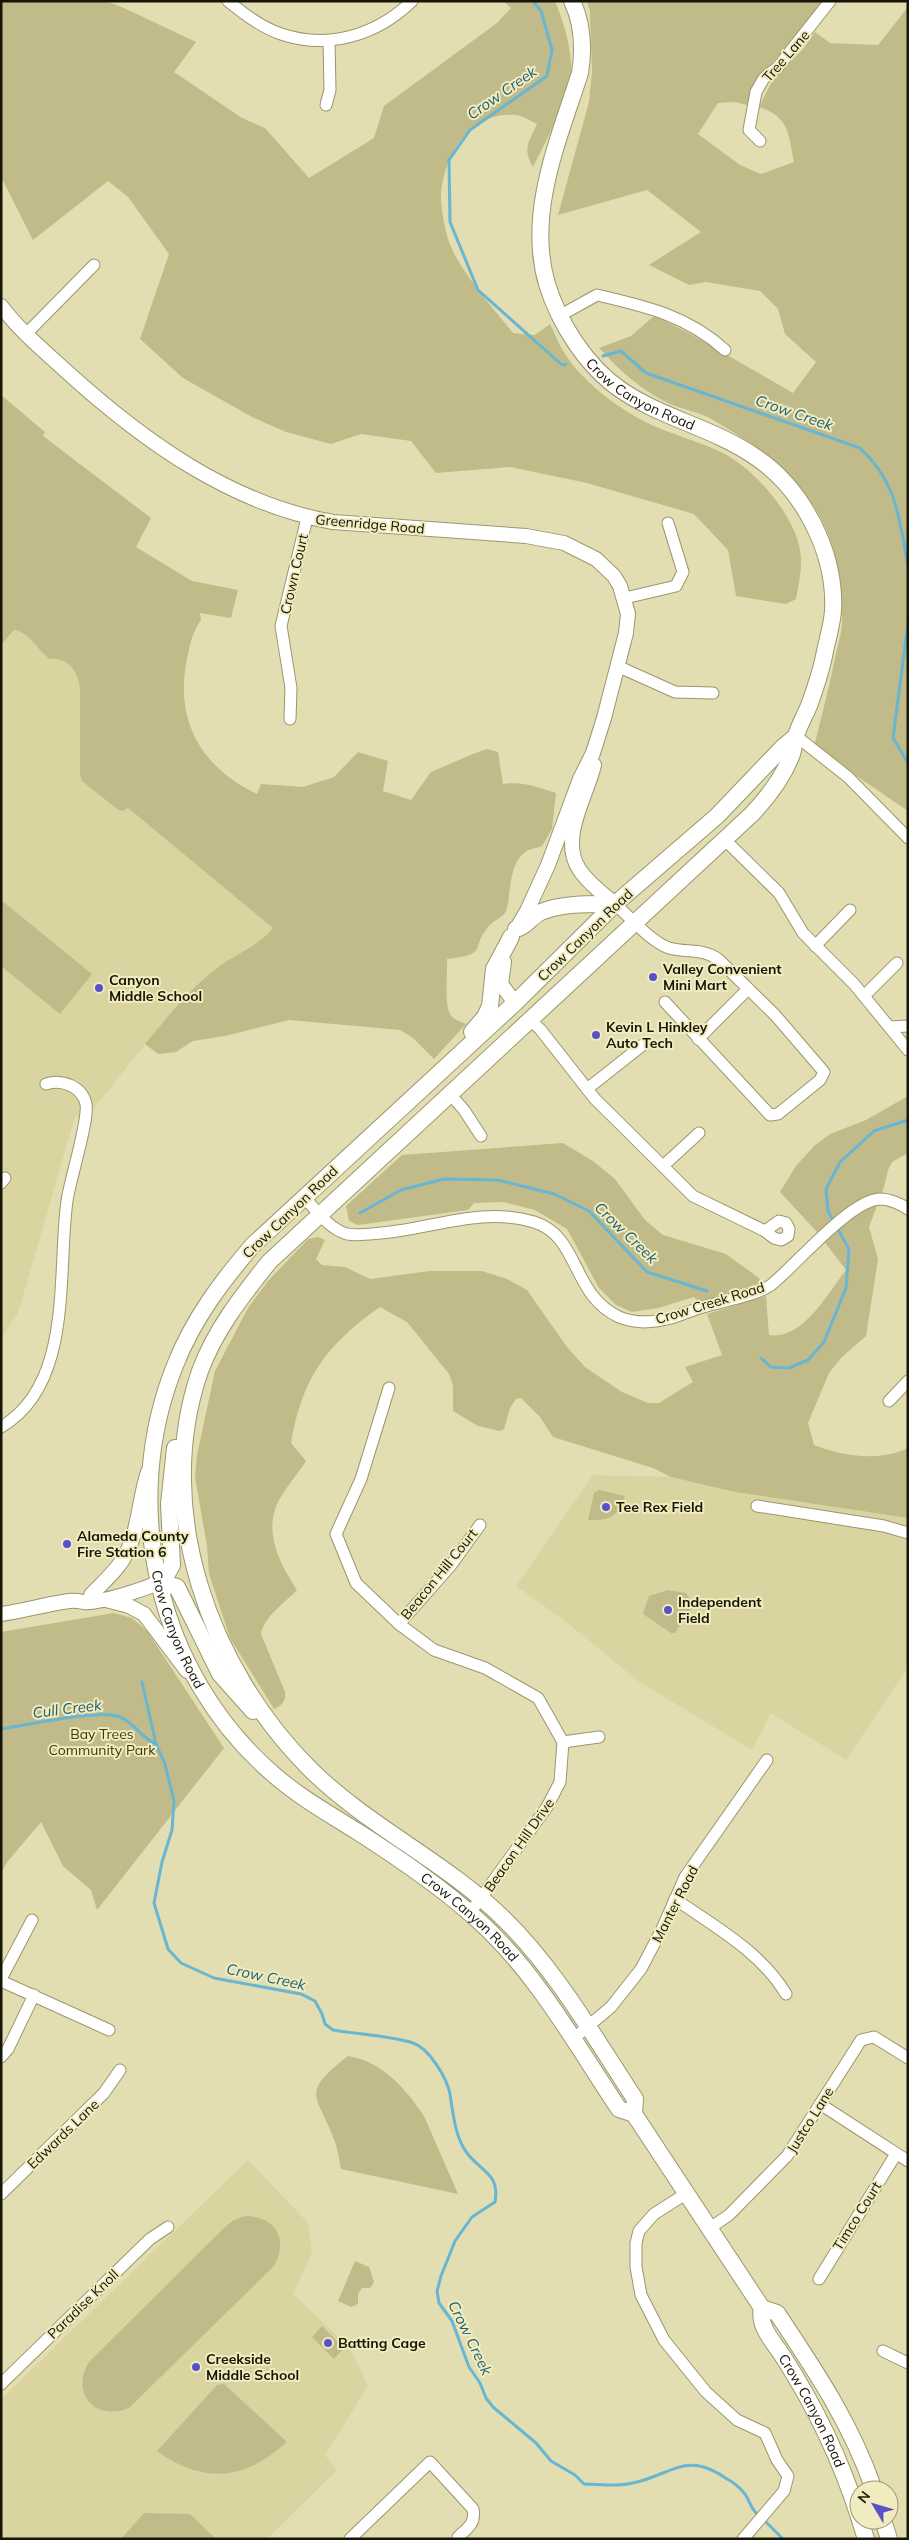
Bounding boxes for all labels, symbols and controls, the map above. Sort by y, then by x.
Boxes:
street label: Tree Lane [759,26,813,86]
water label: Crow Creek [463,61,541,124]
street label: Crow Canyon Road [582,354,698,434]
water label: Crow Creek [753,390,837,435]
street label: Greenridge Road [315,510,425,538]
street label: Crown Court [276,532,312,616]
street label: Crow Canyon Road [534,885,636,985]
place label: Valley Convenient Mini Mart [662,960,782,994]
place label: Canyon Middle School [109,971,202,1005]
marker: Valley Convenient Mini Mart [647,971,659,983]
marker: Canyon Middle School [93,982,105,994]
place label: Kevin L Hinkley Auto Tech [606,1018,708,1052]
marker: Kevin L Hinkley Auto Tech [590,1029,602,1041]
street label: Crow Canyon Road [239,1162,341,1262]
water label: Crow Creek [591,1198,663,1268]
street label: Crow Creek Road [653,1278,767,1328]
place label: Tee Rex Field [616,1498,703,1516]
marker: Tee Rex Field [600,1501,612,1513]
street label: Beacon Hill Court [397,1525,481,1623]
place label: Alameda County Fire Station 6 [77,1527,189,1561]
marker: Alameda County Fire Station 6 [61,1538,73,1550]
street label: Crow Canyon Road [147,1568,208,1692]
place label: Independent Field [678,1593,762,1627]
marker: Independent Field [662,1604,674,1616]
water label: Cull Creek [31,1695,104,1722]
park label: Bay Trees Community Park [49,1725,156,1759]
street label: Beacon Hill Drive [480,1795,558,1895]
street label: Manter Road [648,1862,702,1946]
street label: Crow Canyon Road [417,1868,523,1965]
water label: Crow Creek [225,1959,309,1994]
street label: Justco Lane [783,2084,837,2156]
street label: Edwards Lane [23,2095,103,2173]
street label: Timco Court [829,2178,885,2254]
street label: Paradise Knoll [44,2265,122,2343]
water label: Crow Creek [444,2297,497,2379]
place label: Batting Cage [338,2334,426,2352]
marker: Batting Cage [322,2337,334,2349]
place label: Creekside Middle School [206,2350,299,2384]
street label: Crow Canyon Road [775,2350,849,2470]
marker: Creekside Middle School [190,2361,202,2373]
north arrow [849,2480,899,2530]
text: N [853,2487,874,2507]

